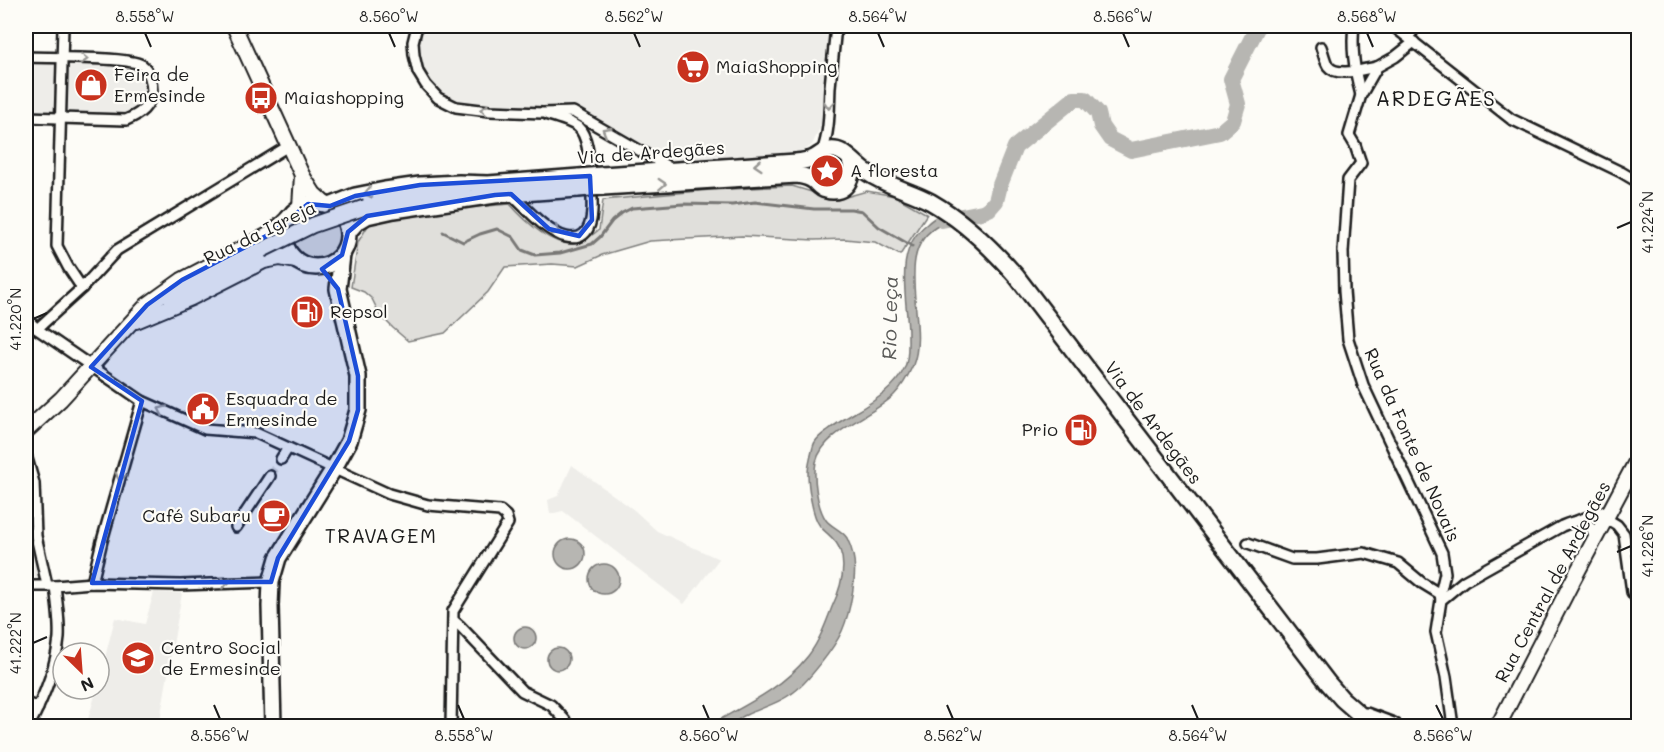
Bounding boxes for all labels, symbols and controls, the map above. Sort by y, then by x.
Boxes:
text: 8.558°W [115,6,175,26]
text: 8.560°W [359,6,419,26]
text: 8.562°W [605,6,663,26]
text: 8.564°W [848,6,908,26]
text: 8.566°W [1093,6,1153,26]
text: 8.568°W [1337,6,1397,26]
supermarket icon: MaiaShopping [675,49,711,85]
one-way arrow [79,52,88,65]
place label: MaiaShopping [716,54,837,78]
place label: Feira de Ermesinde [114,62,206,107]
shop icon: Feira de Ermesinde [73,67,109,103]
bus stop icon: Maiashopping [243,80,279,116]
district label: ARDEGÃES [1376,84,1496,111]
place label: Maiashopping [284,85,404,109]
one-way arrow [823,100,836,109]
one-way arrow [480,104,489,117]
one-way arrow [601,127,612,139]
street label: Via de Ardegães [576,135,726,169]
place icon: A floresta [809,153,845,189]
one-way arrow [753,158,762,171]
place label: A floresta [850,158,938,182]
one-way arrow [657,177,666,190]
one-way arrow [363,186,373,199]
text: 41.224°N [1637,191,1657,253]
street label: Rua da Igreja [199,194,320,270]
one-way arrow [550,224,560,235]
water label: Rio Leça [875,276,903,360]
text: 41.220°N [5,288,25,350]
fuel station icon: Repsol [289,294,325,330]
place label: Repsol [330,299,388,323]
street label: Rua da Fonte de Novais [1359,344,1466,545]
street label: Via de Ardegães [1100,356,1208,489]
place label: Esquadra de Ermesinde [226,386,338,431]
public building icon: Esquadra de Ermesinde [185,391,221,427]
one-way arrow [157,405,168,417]
fuel station icon: Prio [1063,412,1099,448]
place label: Prio [1022,417,1058,441]
one-way arrow [115,471,127,482]
street label: Rua Central de Ardegães [1489,477,1615,686]
cafe icon: Café Subaru [256,498,292,534]
place label: Café Subaru [142,503,251,527]
text: 41.226°N [1637,515,1657,577]
district label: TRAVAGEM [325,522,437,548]
one-way arrow [221,577,230,590]
text: 41.222°N [5,612,25,674]
place label: Centro Social de Ermesinde [161,635,281,680]
school or university icon: Centro Social de Ermesinde [120,640,156,676]
north arrow [51,641,111,701]
text: N [78,673,97,697]
text: 8.556°W [190,725,250,745]
text: 8.558°W [434,725,494,745]
text: 8.560°W [679,725,739,745]
text: 8.562°W [924,725,982,745]
text: 8.564°W [1168,725,1228,745]
text: 8.566°W [1413,725,1473,745]

